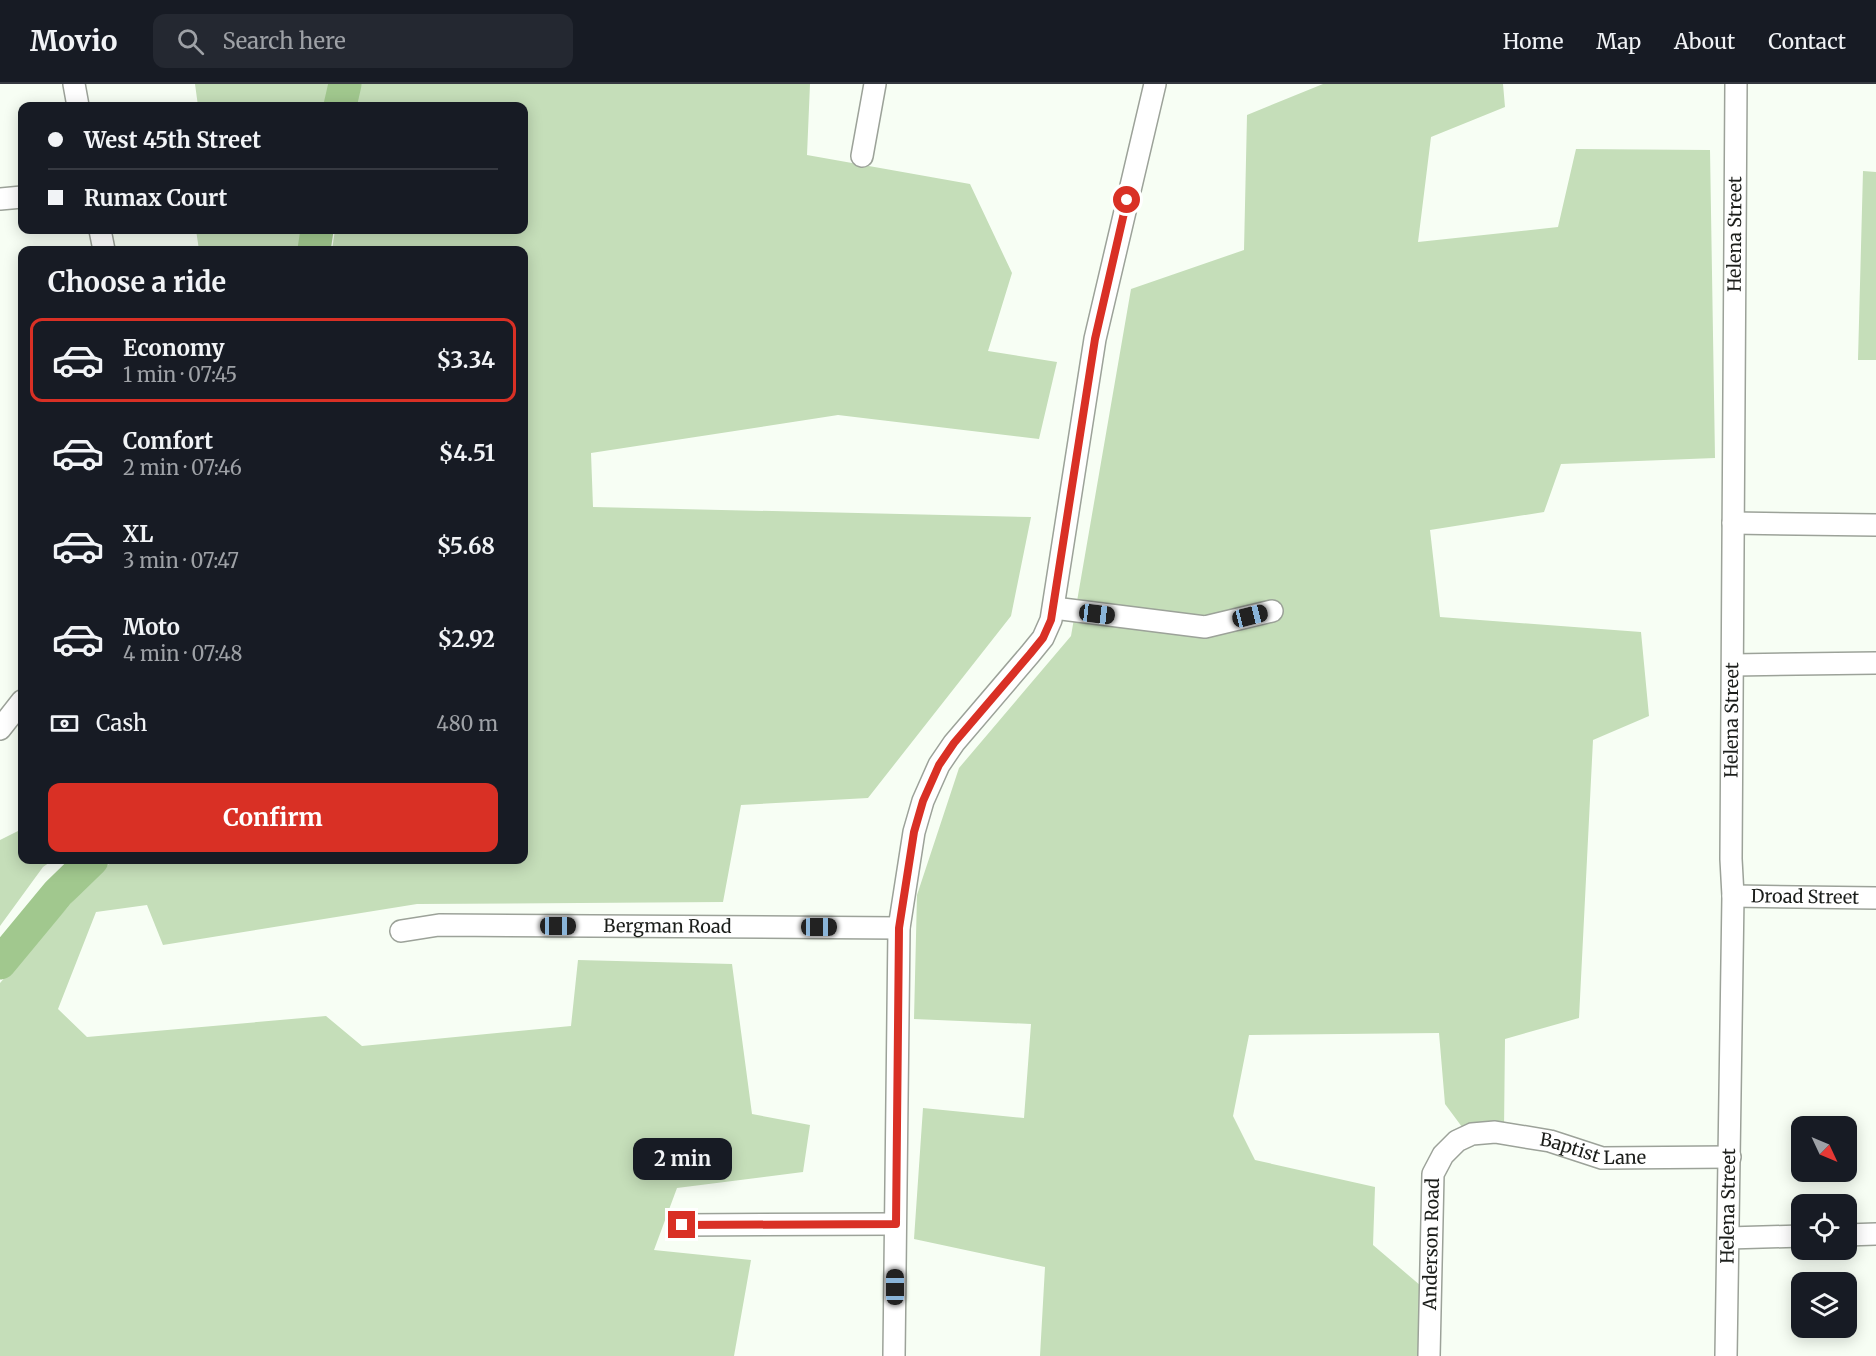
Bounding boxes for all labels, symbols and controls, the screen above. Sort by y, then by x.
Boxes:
search box [153,14,573,68]
text: Movio [30,23,117,59]
icon: search [174,25,207,58]
text: Search here [222,27,346,55]
text: Home [1503,28,1563,55]
text: Map [1596,28,1641,55]
text: About [1674,28,1735,55]
text: Contact [1768,28,1846,55]
text: West 45th Street [84,126,261,154]
street label: Helena Street [1723,176,1746,292]
text: Rumax Court [84,184,227,212]
route start [1113,186,1140,213]
text: Choose a ride [48,265,226,299]
icon: car [51,333,105,387]
text: Economy [123,334,224,362]
text: $3.34 [437,346,495,374]
text: 1 min · 07:45 [123,362,237,387]
icon: car [51,426,105,480]
text: Comfort [123,427,213,455]
text: $4.51 [439,439,495,467]
text: 2 min · 07:46 [123,455,242,480]
icon: car [51,519,105,573]
text: XL [123,520,153,548]
text: $5.68 [437,532,495,560]
text: 3 min · 07:47 [123,548,239,573]
car [1078,603,1116,625]
car [1230,603,1270,629]
icon: car [51,612,105,666]
text: Moto [123,613,180,641]
text: $2.92 [437,625,495,653]
text: 4 min · 07:48 [123,641,242,666]
street label: Helena Street [1720,662,1743,778]
icon: cash [48,707,81,740]
text: Cash [96,709,147,737]
text: 480 m [436,711,498,736]
button: Confirm [48,783,498,852]
street label: Droad Street [1751,884,1859,909]
street label: Bergman Road [603,914,732,938]
car [540,917,576,935]
car [801,918,837,936]
north arrow [1791,1116,1857,1182]
map controls [1791,1116,1857,1338]
street label: Baptist Lane [1538,1128,1646,1169]
callout: 2 min [632,1138,732,1180]
text: 2 min [654,1146,711,1171]
street label: Helena Street [1715,1148,1740,1264]
street label: Anderson Road [1418,1178,1444,1311]
button: locate [1791,1194,1857,1260]
route end [668,1211,695,1238]
car [886,1269,904,1305]
button: layers [1791,1272,1857,1338]

